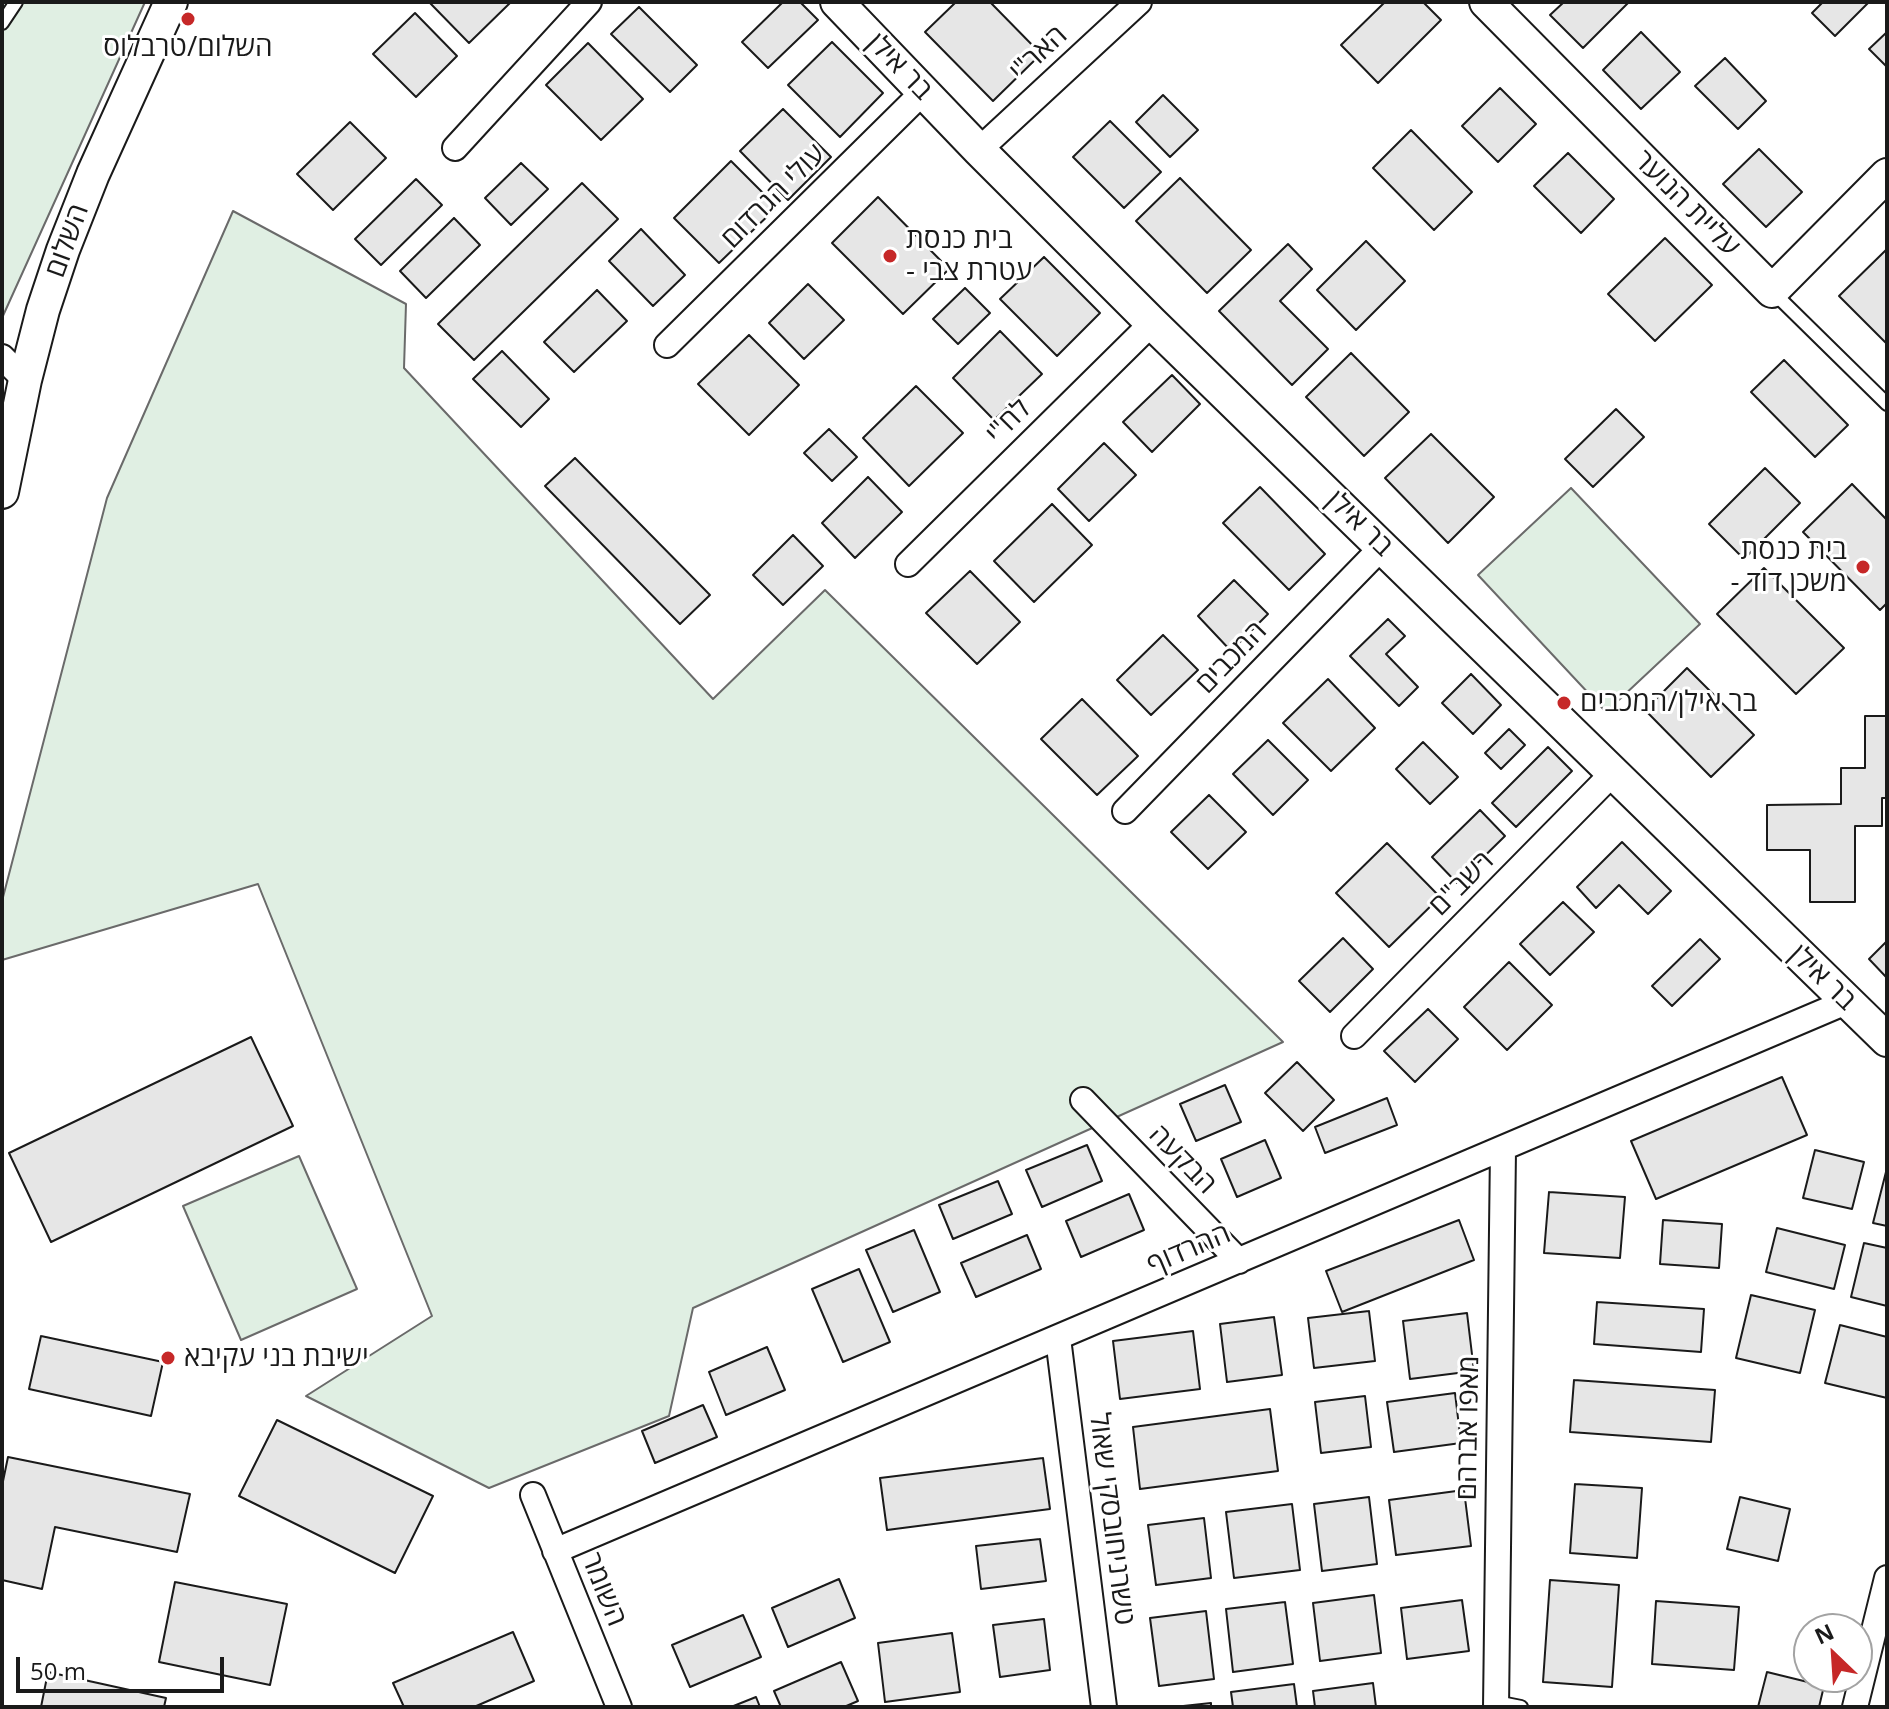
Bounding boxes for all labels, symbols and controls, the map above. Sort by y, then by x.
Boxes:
marker: השלום/טרבלוס [179,10,197,28]
street label: האר"י [1003,19,1075,89]
street label: בר אילן [859,27,939,107]
place label: השלום/טרבלוס [103,31,273,65]
street label: עולי הגרדום [715,138,833,256]
street label: עליית הנוער [1626,144,1746,264]
street label: השלום [39,200,97,282]
place label: בית כנסת - עטרת צבי [906,223,1032,289]
marker: בית כנסת - עטרת צבי [881,247,899,265]
street label: לח"י [980,393,1038,451]
street label: בר אילן [1319,484,1399,564]
place label: בית כנסת - משכן דוד [1730,534,1847,600]
marker: בית כנסת - משכן דוד [1854,558,1872,576]
street label: המכבים [1190,615,1274,701]
place label: בר אילן/המכבים [1580,686,1757,720]
marker: בר אילן/המכבים [1555,694,1573,712]
street label: רשב"ם [1423,845,1501,923]
street label: בר אילן [1782,938,1862,1018]
street label: הבקעה [1141,1118,1223,1202]
street label: ההרדוף [1142,1217,1236,1283]
place label: ישיבת בני עקיבא [184,1341,369,1375]
marker: ישיבת בני עקיבא [159,1349,177,1367]
street label: מאפו אברהם [1451,1355,1487,1501]
street label: טשרניחובסקי שאול [1081,1411,1141,1627]
street label: השומר [573,1549,633,1631]
north arrow [1793,1613,1873,1693]
text: N [1809,1616,1838,1650]
scale bar [20,1641,228,1691]
text: 50 m [30,1654,86,1687]

